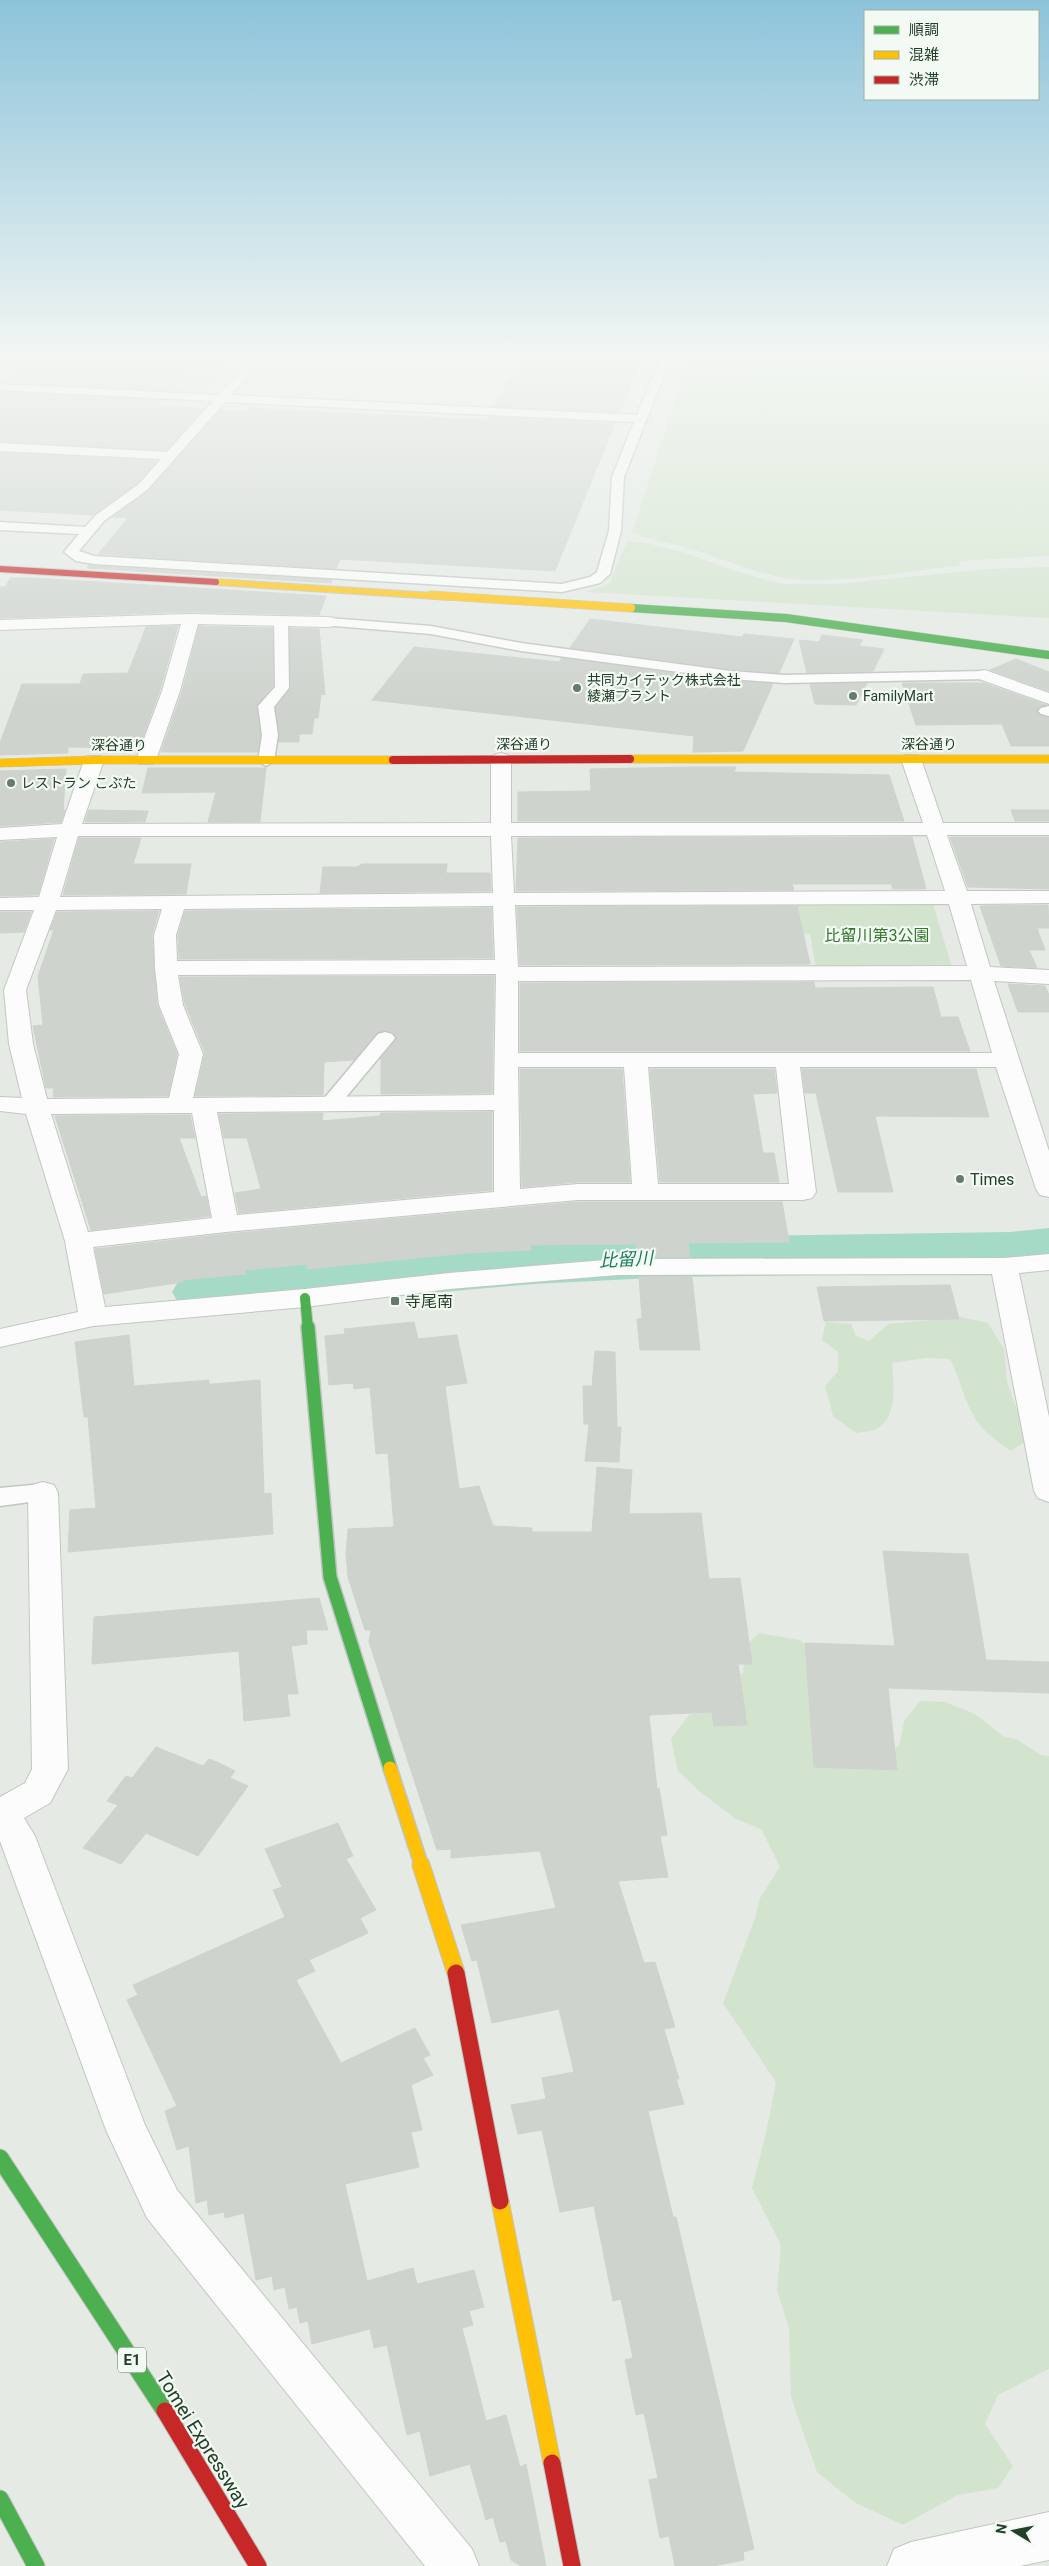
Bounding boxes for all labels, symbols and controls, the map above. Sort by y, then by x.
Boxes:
legend [864,10,1039,100]
text: 順調 [909,21,939,39]
text: 混雑 [909,46,939,64]
text: 渋滞 [909,71,939,89]
place label: 共同カイテック株式会社 綾瀬プラント [587,672,741,704]
marker: 共同カイテック株式会社 綾瀬プラント [571,682,583,694]
place label: FamilyMart [863,688,934,704]
marker: FamilyMart [847,690,859,702]
street label: 深谷通り [496,736,552,752]
street label: 深谷通り [901,736,957,752]
street label: 深谷通り [91,737,147,753]
place label: レストラン こぶた [21,775,136,791]
marker: レストラン こぶた [5,777,17,789]
park label: 比留川第3公園 [825,926,930,945]
place label: Times [970,1170,1014,1189]
marker: Times [954,1173,966,1185]
water label: 比留川 [598,1247,656,1271]
place label: 寺尾南 [405,1292,453,1311]
marker: 寺尾南 [389,1295,401,1307]
road number: E1 [118,2348,146,2372]
street label: Tomei Expressway [151,2367,255,2513]
north arrow [989,2506,1039,2556]
text: N [992,2522,1010,2535]

